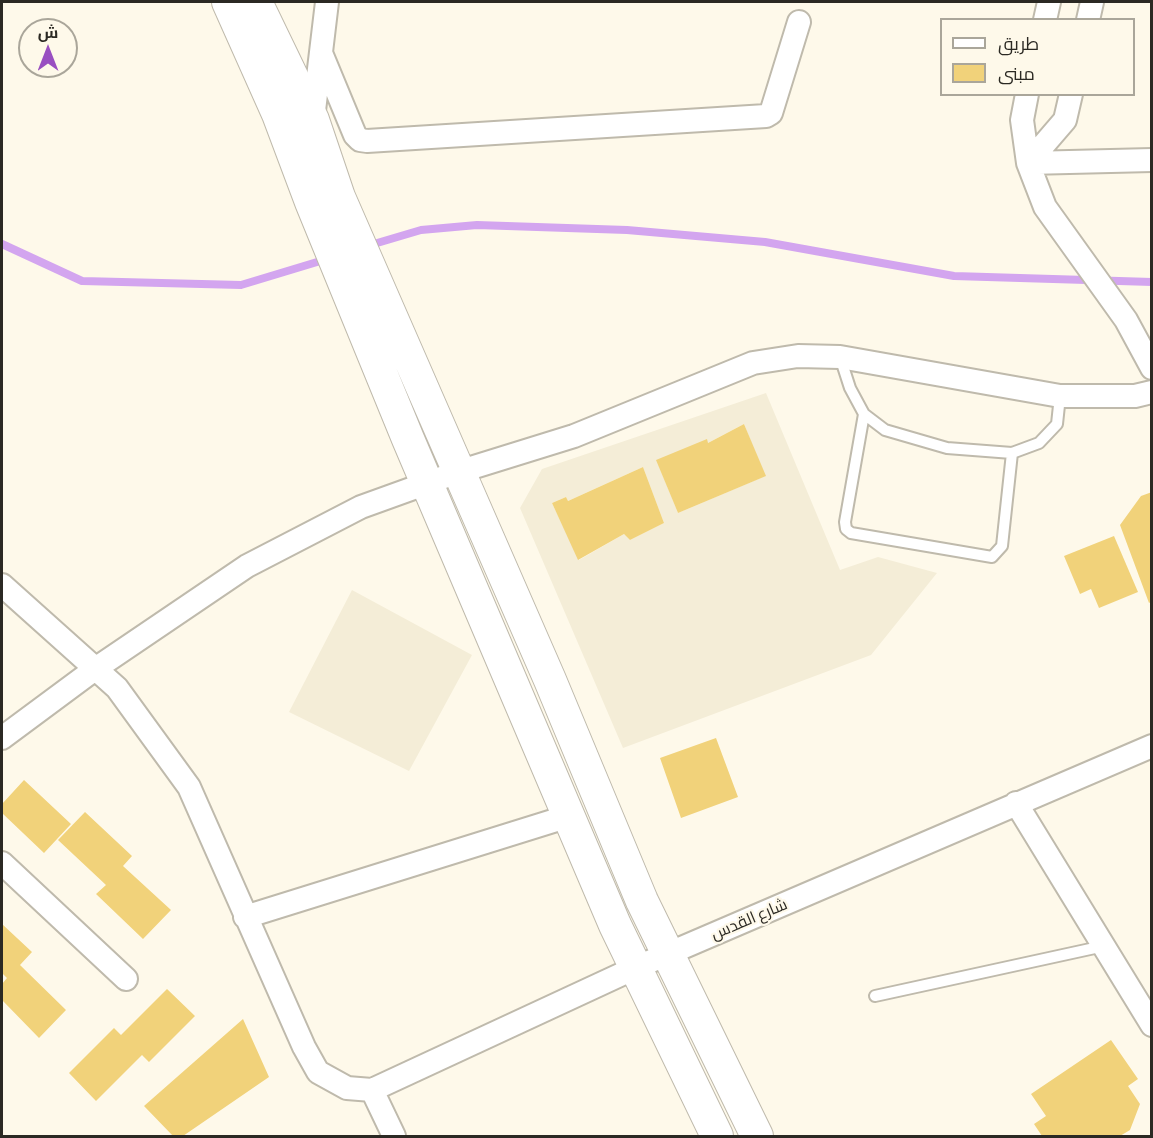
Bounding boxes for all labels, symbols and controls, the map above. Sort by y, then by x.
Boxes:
north arrow [18,18,78,78]
legend [940,18,1135,96]
text: ش [38,22,58,41]
text: طريق [998,32,1039,54]
text: مبنى [998,62,1035,84]
street label: شارع القدس [708,894,790,944]

